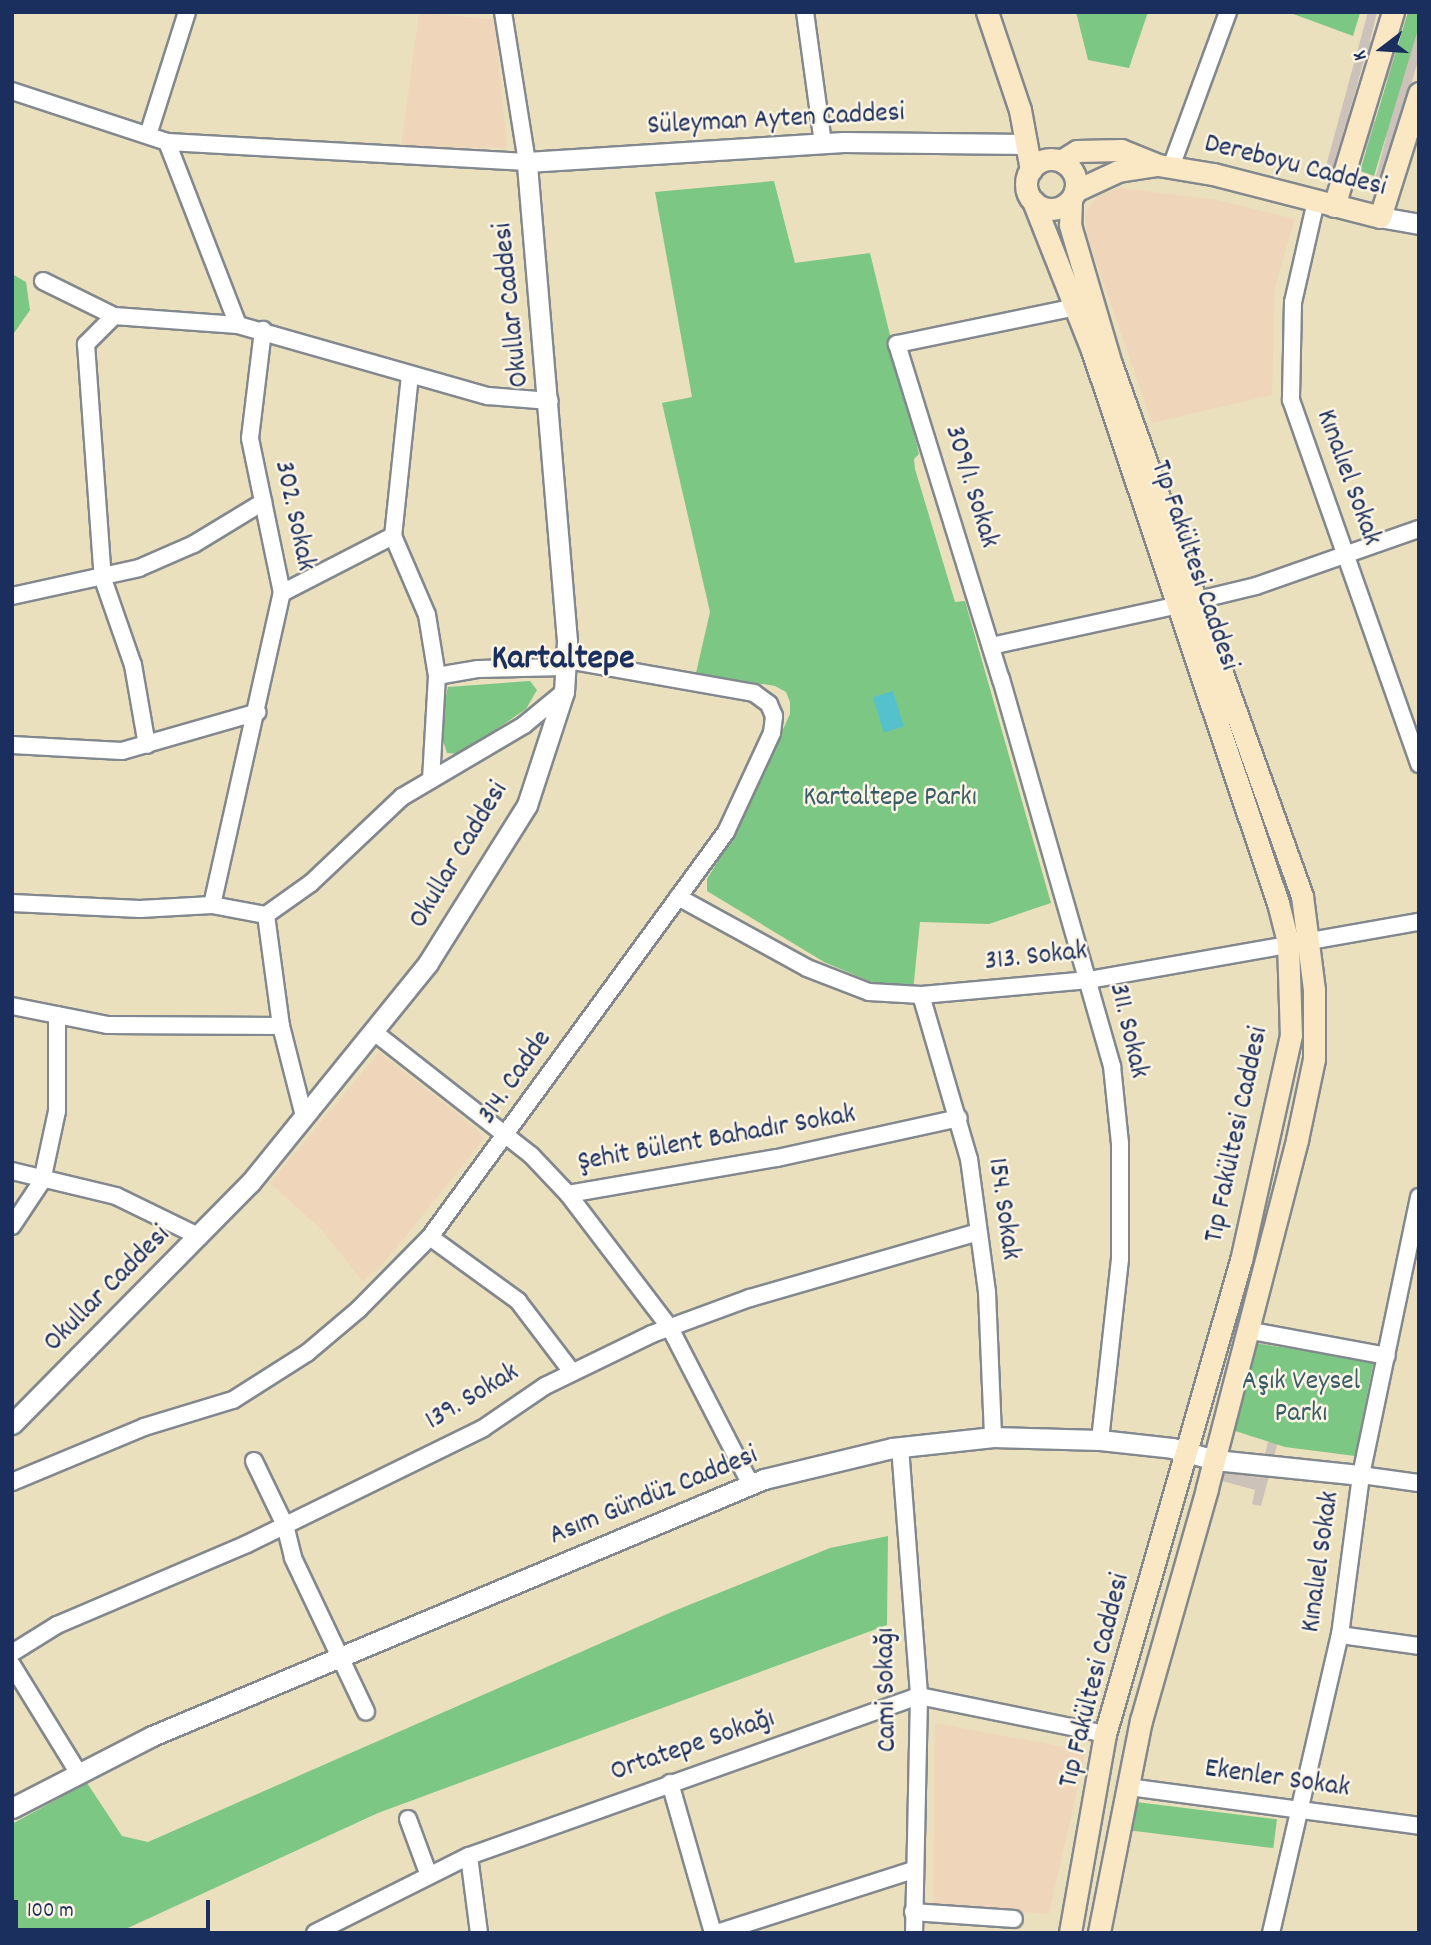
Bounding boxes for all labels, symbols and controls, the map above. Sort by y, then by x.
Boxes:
north arrow [1347,14,1417,84]
text: K [1347,47,1376,63]
street label: Süleyman Ayten Caddesi [647,97,905,145]
street label: Dereboyu Caddesi [1201,128,1389,206]
street label: Okullar Caddesi [488,221,538,389]
street label: Kınalıel Sokak [1307,405,1387,551]
street label: 309/1. Sokak [935,422,1005,552]
street label: Tıp Fakültesi Caddesi [1141,457,1245,675]
street label: 302. Sokak [265,458,321,574]
district label: Kartaltepe [491,639,635,681]
street label: Okullar Caddesi [403,776,517,936]
park label: Kartaltepe Parkı [803,782,977,816]
street label: 313. Sokak [983,936,1089,980]
street label: 311. Sokak [1100,980,1154,1082]
street label: Tıp Fakültesi Caddesi [1199,1024,1277,1246]
street label: 314. Cadde [472,1025,560,1131]
street label: Şehit Bülent Bahadır Sokak [576,1099,858,1181]
street label: 154. Sokak [978,1156,1026,1262]
street label: Okullar Caddesi [38,1220,178,1360]
street label: 139. Sokak [420,1357,526,1439]
park label: Aşık Veysel Parkı [1242,1366,1360,1432]
street label: Asım Gündüz Caddesi [545,1440,763,1554]
street label: Kınalıel Sokak [1295,1489,1349,1635]
street label: Tıp Fakültesi Caddesi [1053,1570,1139,1792]
street label: Cami Sokağı [870,1627,906,1753]
street label: Ortatepe Sokağı [607,1703,779,1791]
street label: Ekenler Sokak [1202,1753,1352,1807]
scale bar [18,1885,214,1929]
text: 100 m [27,1897,74,1927]

